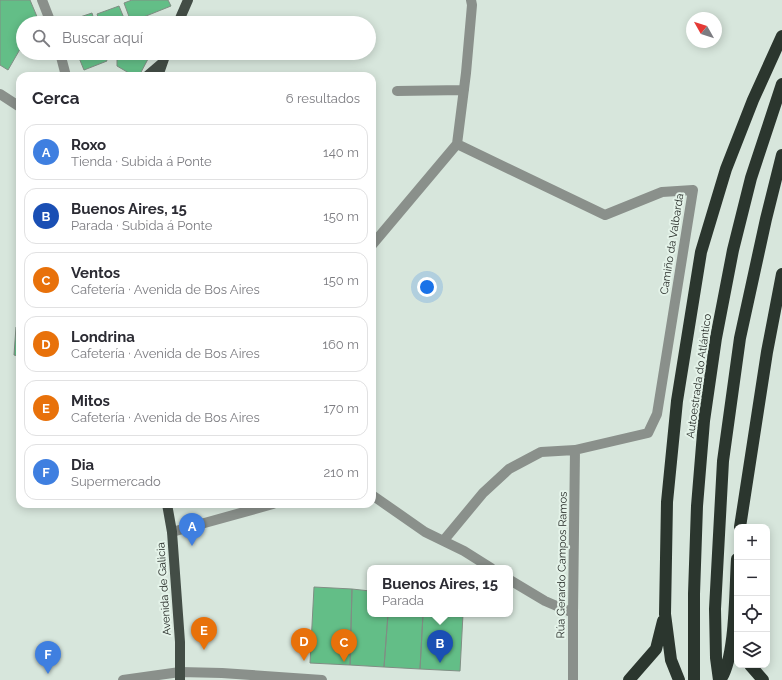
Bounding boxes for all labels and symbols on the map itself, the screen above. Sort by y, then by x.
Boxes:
north arrow [686,12,722,48]
street label: Camiño da Valbarda [658,192,686,296]
your location [417,277,437,297]
street label: Autoestrada do Atlántico [684,312,714,439]
street label: Rúa Gerardo Campos Ramos [554,492,570,638]
pin: A [179,513,205,546]
street label: Avenida de Galicia [154,542,174,636]
pin: E [191,617,217,650]
pin: D [291,628,317,661]
pin: C [331,629,357,662]
pin: B [427,630,453,663]
pin: F [35,641,61,674]

